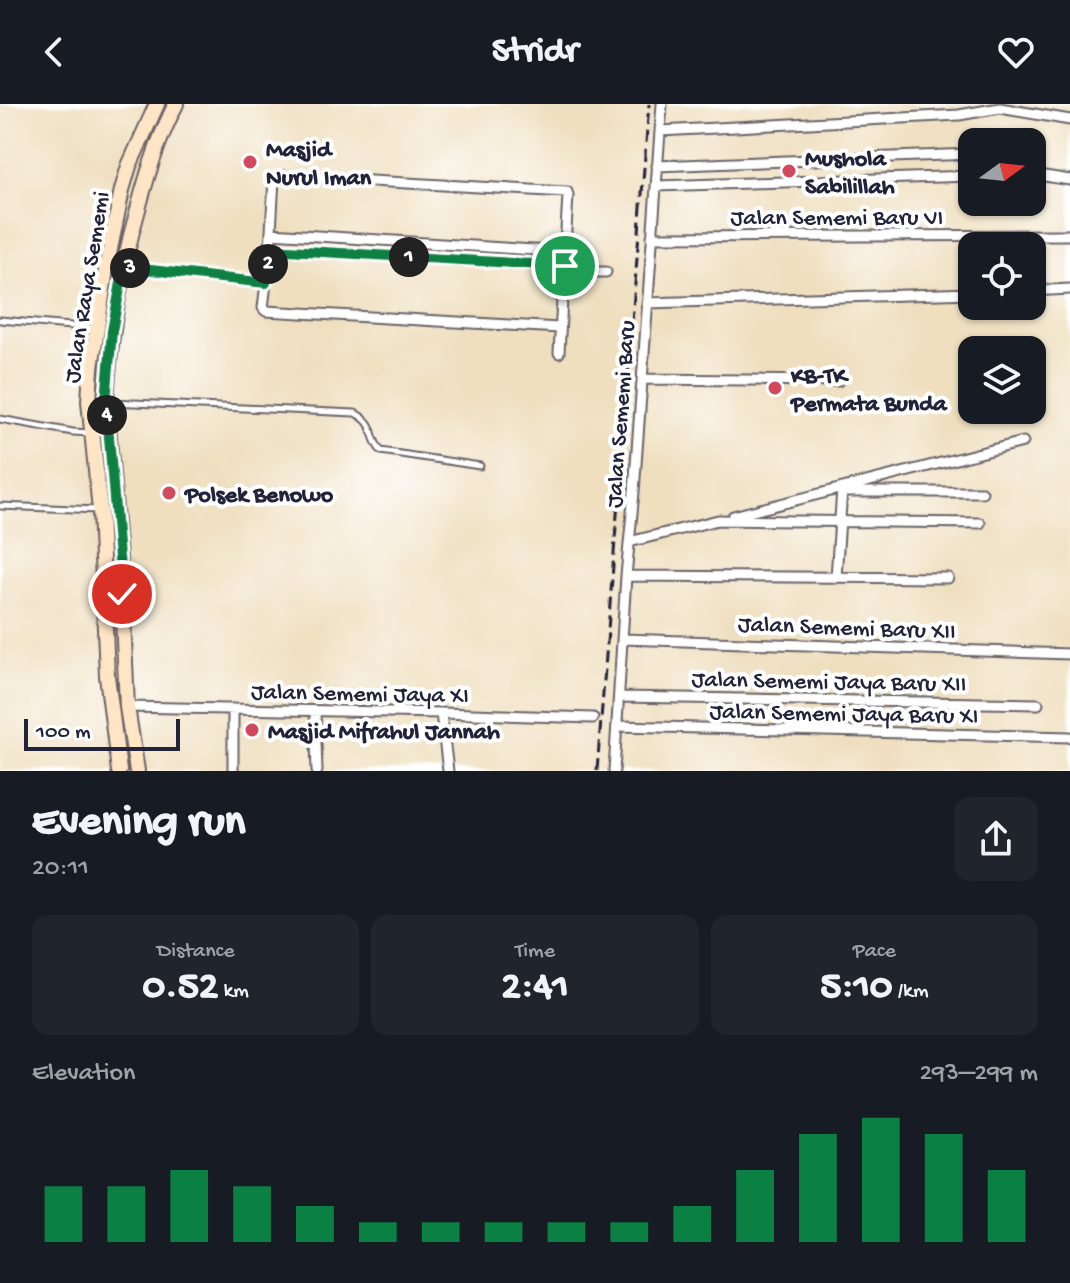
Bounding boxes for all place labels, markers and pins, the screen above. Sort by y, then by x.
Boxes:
place label: Masjid Nurul Iman [266,137,372,194]
place label: Mushola Sabilillah [805,146,895,203]
marker: Masjid Nurul Iman [241,153,259,171]
marker: Mushola Sabilillah [780,162,798,180]
pin [531,232,599,300]
pin: 1 [389,237,429,277]
pin: 2 [248,244,288,284]
pin: 3 [110,248,150,288]
place label: KB-TK Permata Bunda [789,363,948,420]
marker: KB-TK Permata Bunda [766,379,784,397]
pin: 4 [87,395,127,435]
place label: Polsek Benowo [183,482,334,511]
marker: Polsek Benowo [160,484,178,502]
pin [88,560,156,628]
place label: Masjid Mifrahul Jannah [268,719,500,748]
marker: Masjid Mifrahul Jannah [243,721,261,739]

